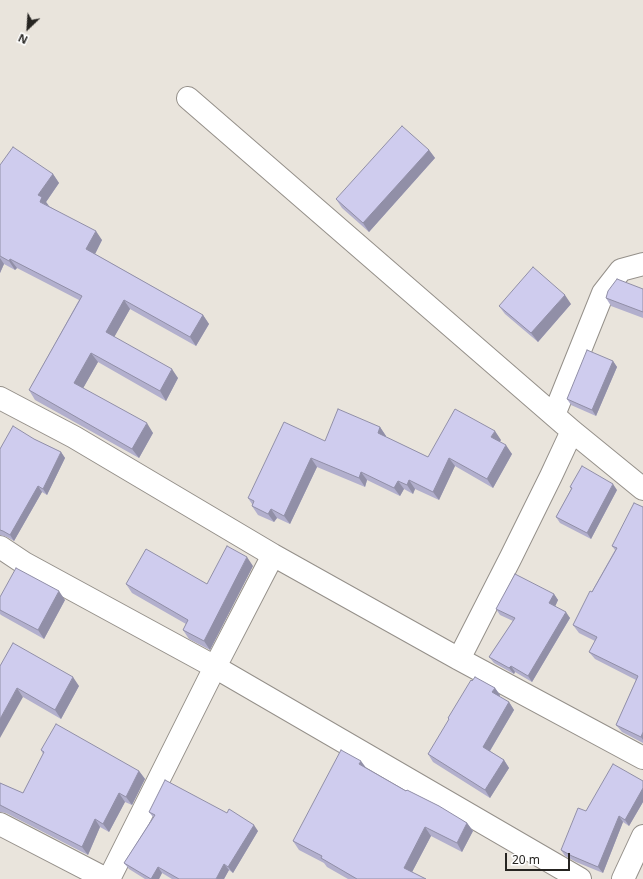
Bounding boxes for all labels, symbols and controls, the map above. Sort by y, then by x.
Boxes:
north arrow [8,8,48,48]
text: N [15,31,30,48]
scale bar [507,845,572,871]
text: 20 m [512,851,540,868]

